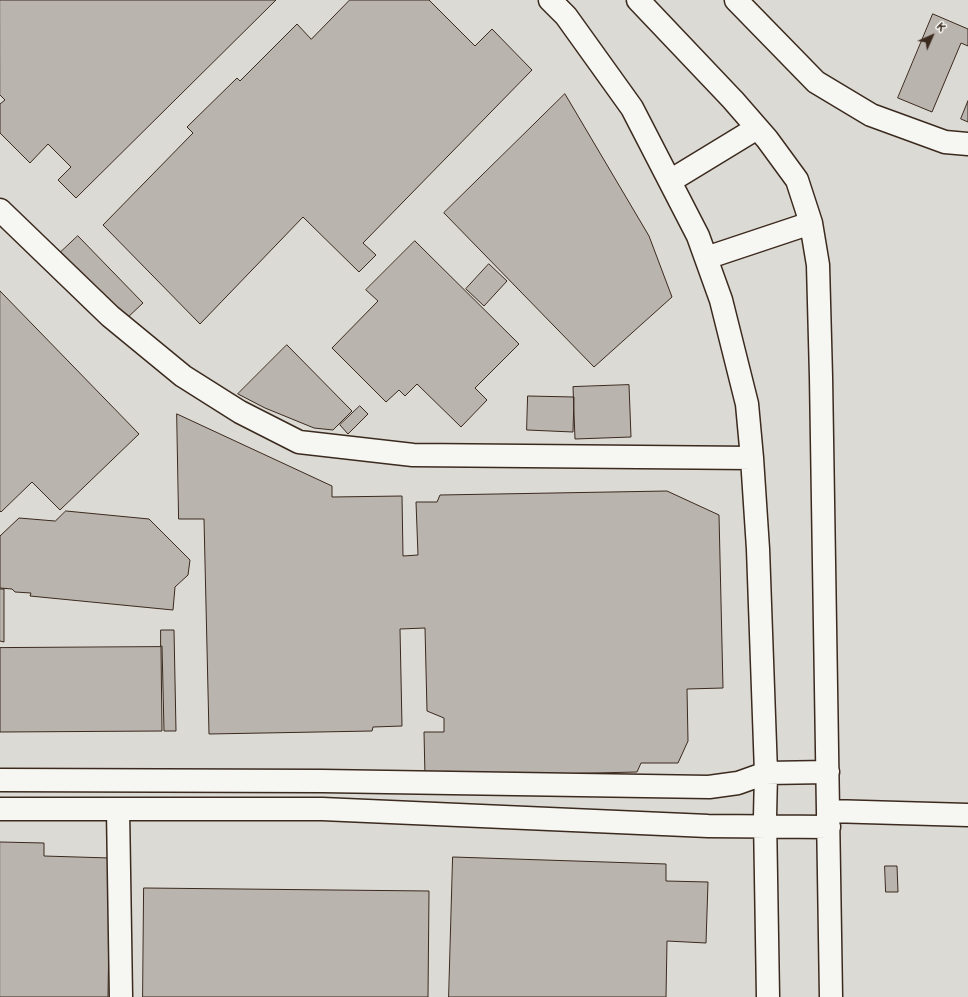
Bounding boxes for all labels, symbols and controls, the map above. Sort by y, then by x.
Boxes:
north arrow [912,16,952,56]
text: K [934,20,948,34]

